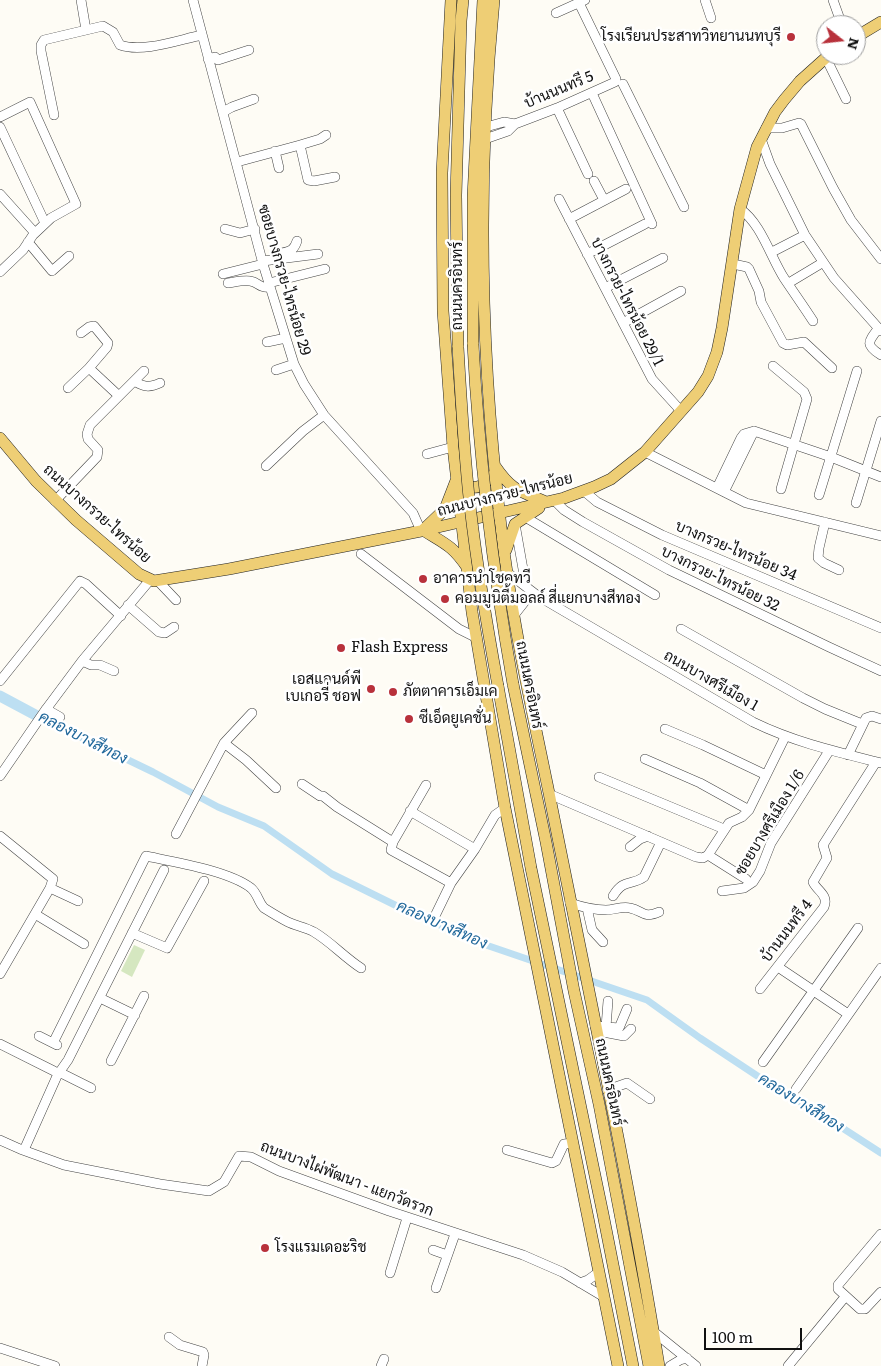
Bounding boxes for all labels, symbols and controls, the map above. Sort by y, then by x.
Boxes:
north arrow [816,15,866,65]
place label: โรงเรียนประสาทวิทยานนทบุรี [601,28,781,46]
marker: โรงเรียนประสาทวิทยานนทบุรี [785,31,797,43]
text: N [843,35,866,52]
street label: บ้านนนทรี 5 [522,67,596,113]
street label: ซอยบางกรวย-ไทรน้อย 29 [254,202,314,358]
street label: บางกรวย-ไทรน้อย 29/1 [587,235,667,369]
street label: ถนนนครอินทร์ [449,241,467,331]
street label: ถนนบางกรวย-ไทรน้อย [39,461,155,567]
street label: ถนนบางกรวย-ไทรน้อย [435,469,575,521]
street label: บางกรวย-ไทรน้อย 34 [672,517,800,585]
street label: บางกรวย-ไทรน้อย 32 [658,543,782,615]
place label: อาคารนำโชคทวี [433,570,531,588]
marker: อาคารนำโชคทวี [417,573,429,585]
place label: คอมมูนิตี้มอลล์ สี่แยกบางสีทอง [455,590,641,608]
marker: คอมมูนิตี้มอลล์ สี่แยกบางสีทอง [439,593,451,605]
place label: Flash Express [351,639,448,657]
street label: ถนนนครอินทร์ [512,640,546,730]
marker: Flash Express [335,642,347,654]
street label: ถนนบางศรีเมือง 1 [660,647,762,715]
place label: เอสแอนด์พี เบเกอรี่ ชอฟ [286,671,361,706]
marker: เอสแอนด์พี เบเกอรี่ ชอฟ [365,683,377,695]
place label: ภัตตาคารเอ็มเค [403,683,498,701]
marker: ภัตตาคารเอ็มเค [387,686,399,698]
water label: คลองบางสีทอง [35,707,131,769]
place label: ซีเอ็ดยูเคชั่น [419,710,491,728]
marker: ซีเอ็ดยูเคชั่น [403,713,415,725]
street label: ซอยบางศรีเมือง 1/6 [731,767,809,879]
water label: คลองบางสีทอง [394,896,490,954]
street label: บ้านนนทรี 4 [758,896,816,966]
street label: ถนนนครอินทร์ [591,1037,627,1127]
water label: คลองบางสีทอง [755,1069,847,1137]
street label: ถนนบางไผ่พัฒนา - แยกวัดรวก [258,1138,436,1220]
place label: โรงแรมเดอะริช [275,1239,367,1257]
marker: โรงแรมเดอะริช [259,1242,271,1254]
scale bar [706,1318,804,1350]
text: 100 m [712,1325,753,1348]

